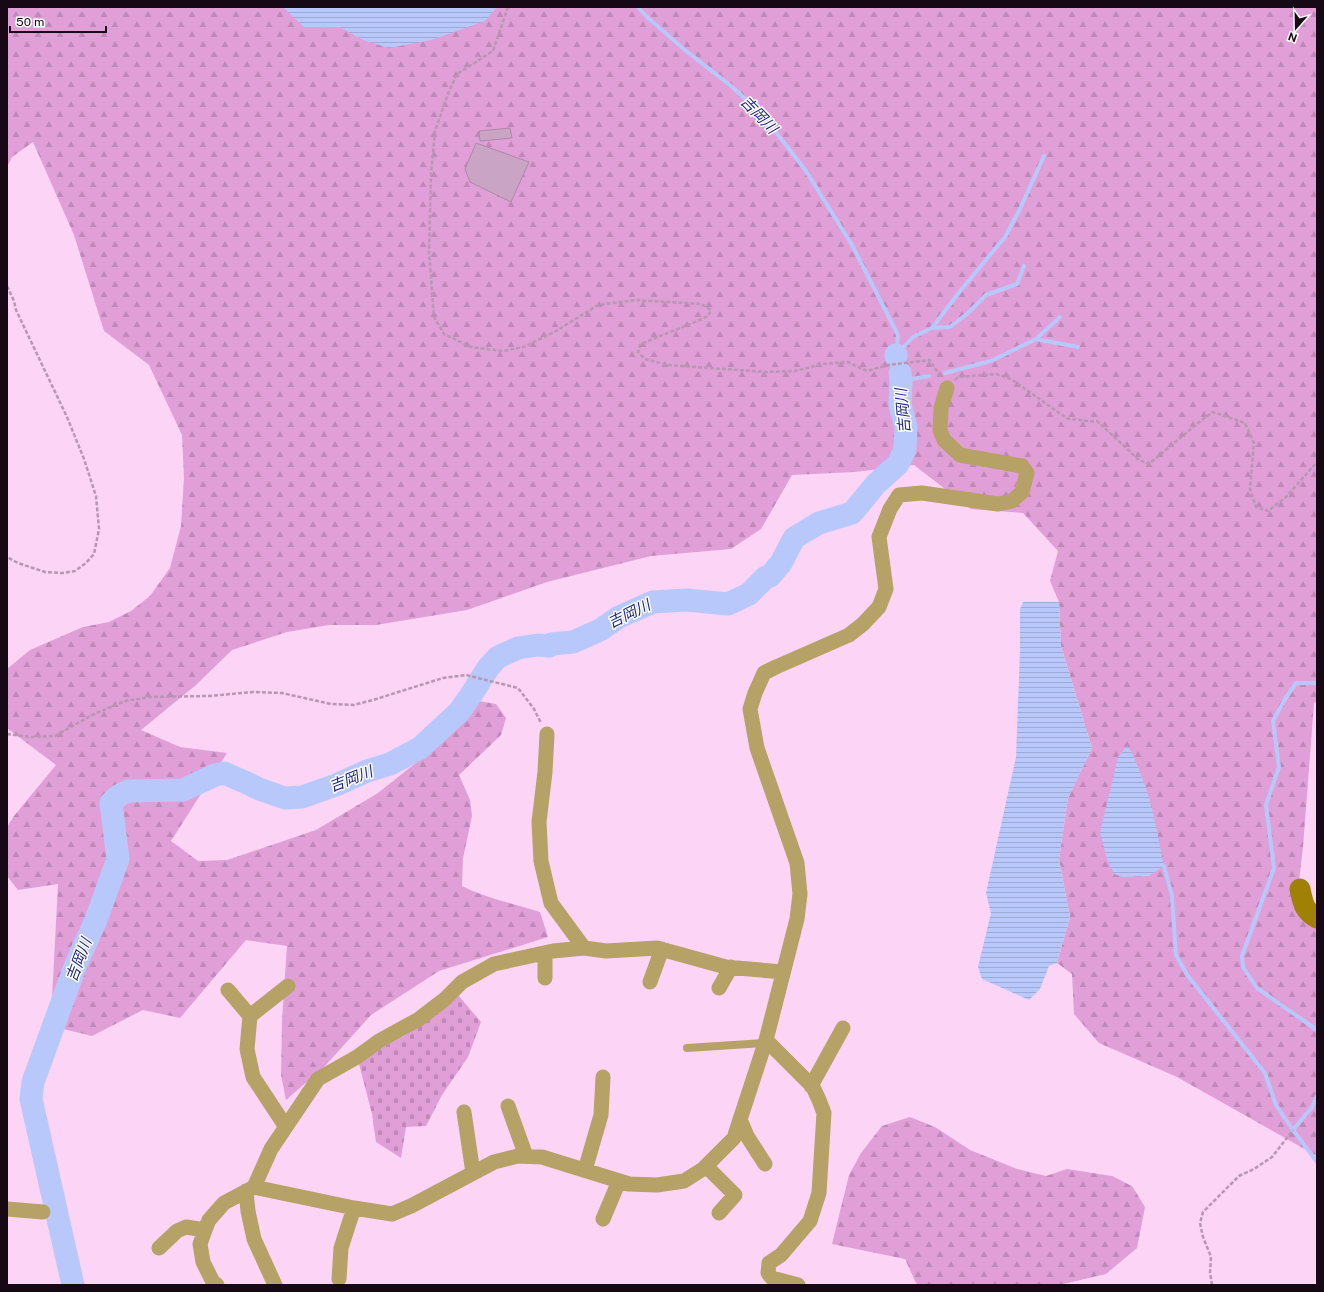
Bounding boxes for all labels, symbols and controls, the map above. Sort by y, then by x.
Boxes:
scale bar [10,8,106,34]
north arrow [1276,8,1316,48]
text: 50 m [16,15,44,29]
text: N [1286,30,1299,45]
water label: 吉岡川 [738,93,782,138]
water label: 吉岡川 [892,386,913,434]
water label: 吉岡川 [605,595,655,631]
water label: 吉岡川 [327,762,377,795]
water label: 吉岡川 [63,934,95,984]

